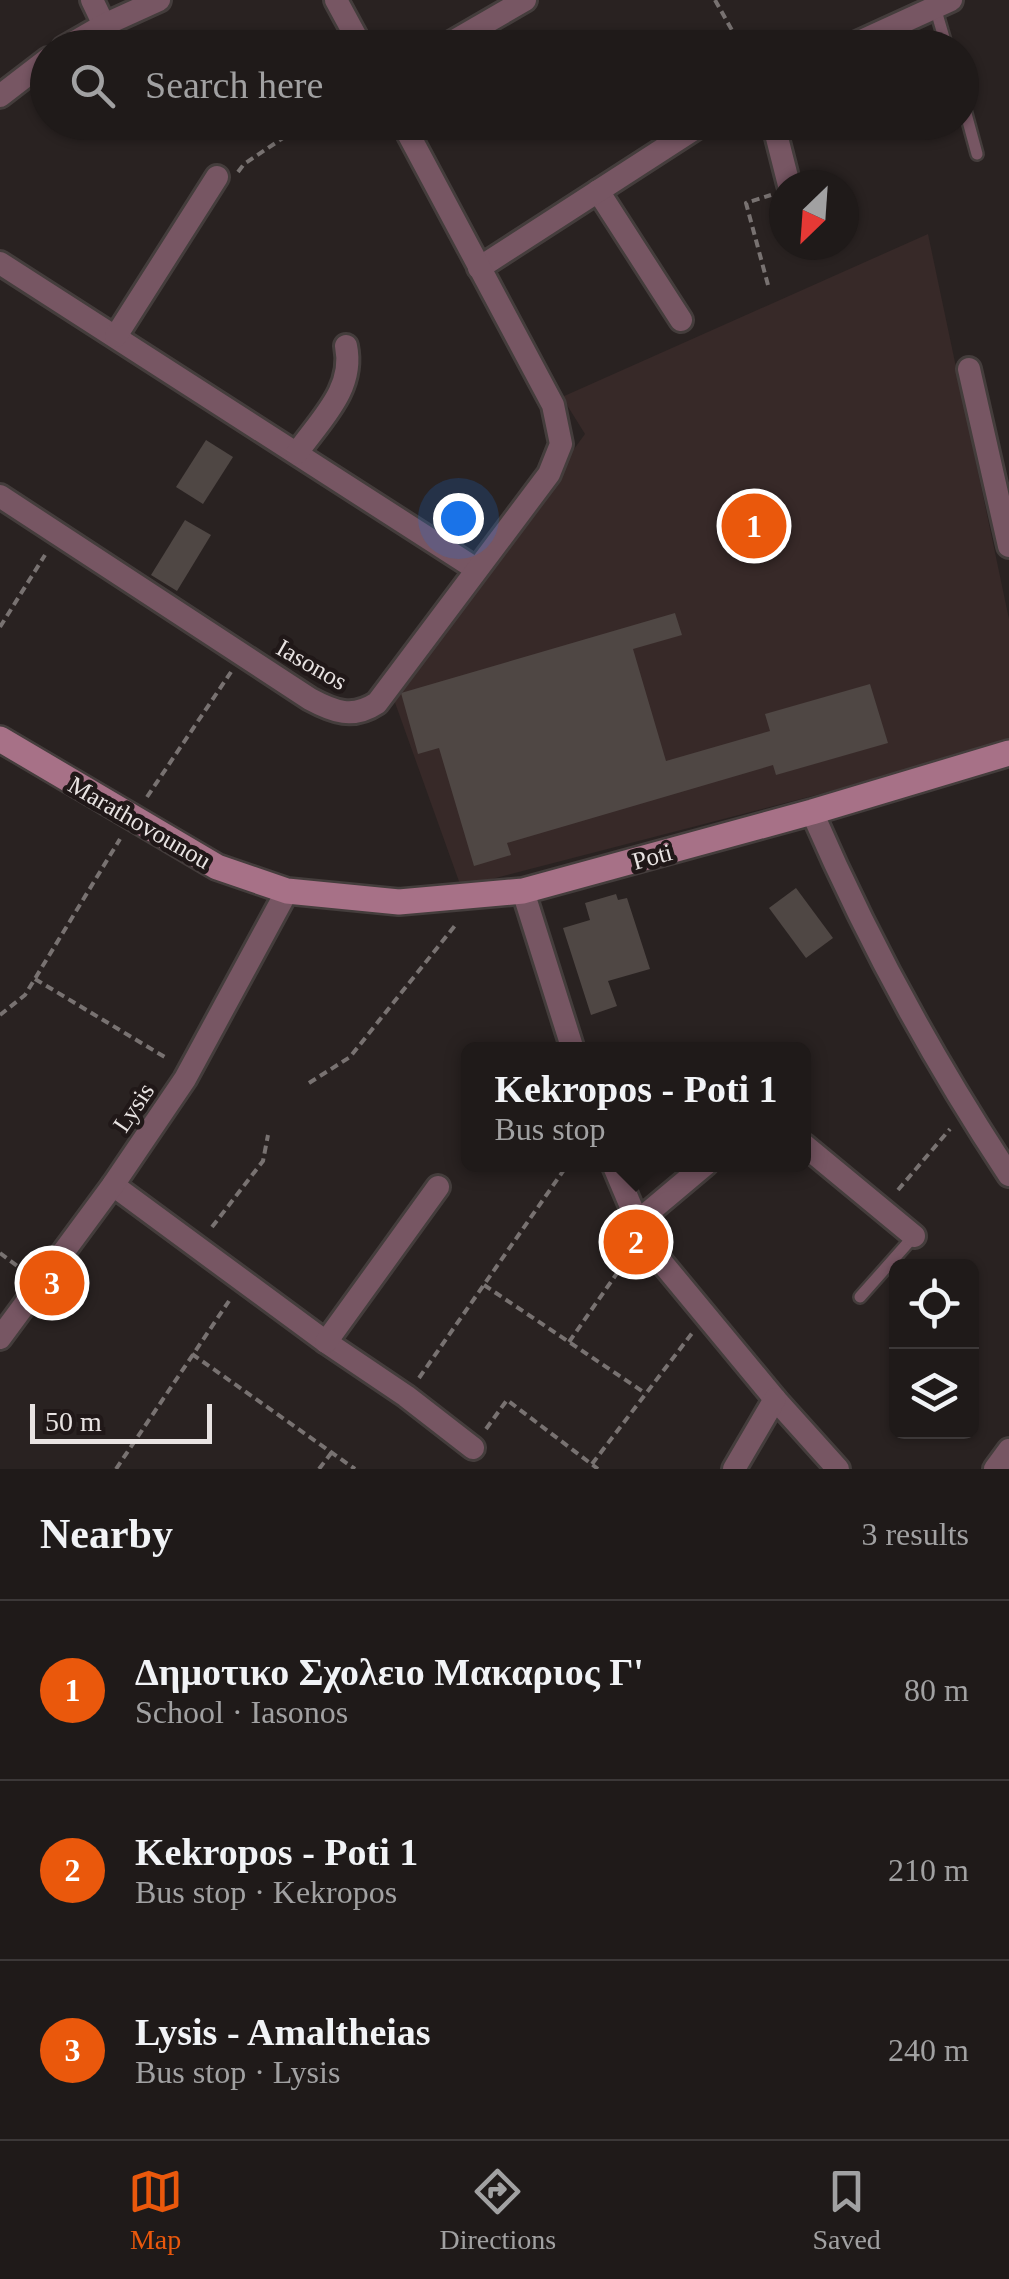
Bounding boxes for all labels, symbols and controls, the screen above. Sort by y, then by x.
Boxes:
search box [30,30,979,140]
icon: search [65,58,120,113]
text: Search here [145,64,323,106]
north arrow [769,170,859,260]
pin: 1 [722,488,786,564]
your location [433,493,484,544]
street label: Iasonos [272,634,352,695]
street label: Marathovounou [64,771,216,874]
street label: Poti [629,838,675,875]
popup [461,1042,811,1172]
text: Kekropos - Poti 1 [494,1068,778,1110]
street label: Lysis [107,1078,159,1137]
text: Bus stop [494,1111,606,1147]
pin: 2 [604,1204,668,1280]
pin: 3 [20,1246,84,1320]
map controls [889,1259,979,1439]
button: locate [889,1259,979,1349]
button: layers [889,1349,979,1439]
scale bar [30,1399,212,1444]
text: 50 m [45,1406,102,1437]
text: Nearby [40,1511,173,1557]
text: 3 results [861,1516,969,1552]
text: Δημοτικο Σχολειο Μακαριος Γ' [135,1651,644,1693]
text: 1 [65,1672,81,1708]
text: 80 m [904,1672,969,1708]
text: School · Iasonos [135,1694,348,1730]
text: Kekropos - Poti 1 [135,1831,418,1873]
text: 2 [65,1852,81,1888]
text: 210 m [888,1852,969,1888]
text: Bus stop · Kekropos [135,1874,397,1910]
text: Lysis - Amaltheias [135,2011,431,2053]
text: 3 [65,2032,81,2068]
text: 240 m [888,2032,969,2068]
text: Bus stop · Lysis [135,2054,340,2090]
tab: Map [128,2164,183,2256]
tab: Directions [439,2164,556,2256]
tab: Saved [812,2164,881,2256]

